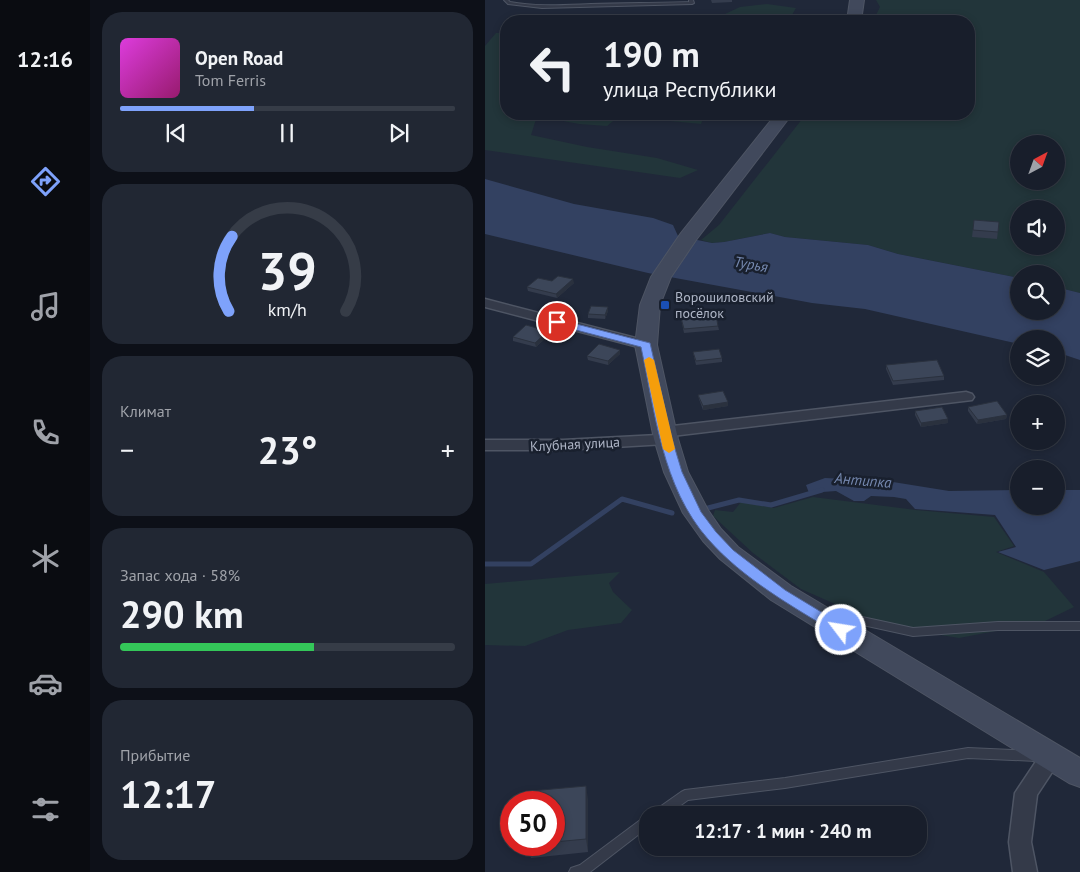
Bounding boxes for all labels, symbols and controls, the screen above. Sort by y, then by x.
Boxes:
text: 190 m [603,31,700,77]
icon: left [520,35,585,100]
text: 12:16 [17,45,73,73]
text: Open Road [195,46,283,70]
text: Tom Ferris [195,70,266,90]
text: улица Республики [603,75,777,103]
icon: previous [162,119,190,147]
icon: pause [273,119,301,147]
icon: next [385,119,413,147]
north arrow [1010,135,1065,190]
map controls [1010,135,1065,515]
icon: directions [28,164,63,199]
button: sound [1010,200,1065,255]
text: 39 [258,237,317,304]
water label: Турья [732,252,770,276]
button: search [1010,265,1065,320]
place label: Ворошиловский посёлок [675,288,774,322]
icon: music [28,289,63,324]
text: km/h [268,298,307,321]
marker: Ворошиловский посёлок [659,299,671,311]
pin [536,301,578,343]
icon: arrive [543,308,571,336]
button: layers [1010,330,1065,385]
button: + [1010,395,1065,450]
text: Климат [120,401,171,421]
icon: phone [28,415,63,450]
text: 23° [258,425,317,474]
text: − [120,431,134,468]
text: + [441,431,455,468]
street label: Клубная улица [530,433,621,455]
button: − [1010,460,1065,515]
water label: Антипка [833,468,893,492]
icon: climate [28,541,63,576]
text: Запас хода · 58% [120,565,240,585]
text: 290 km [120,589,244,638]
position arrow [814,603,866,655]
icon: car [28,666,63,701]
text: Прибытие [120,745,190,765]
text: 12:17 [120,769,216,818]
speed limit sign: 50 [500,791,565,856]
icon: filters [28,792,63,827]
text: 12:17 · 1 мин · 240 m [694,819,872,843]

